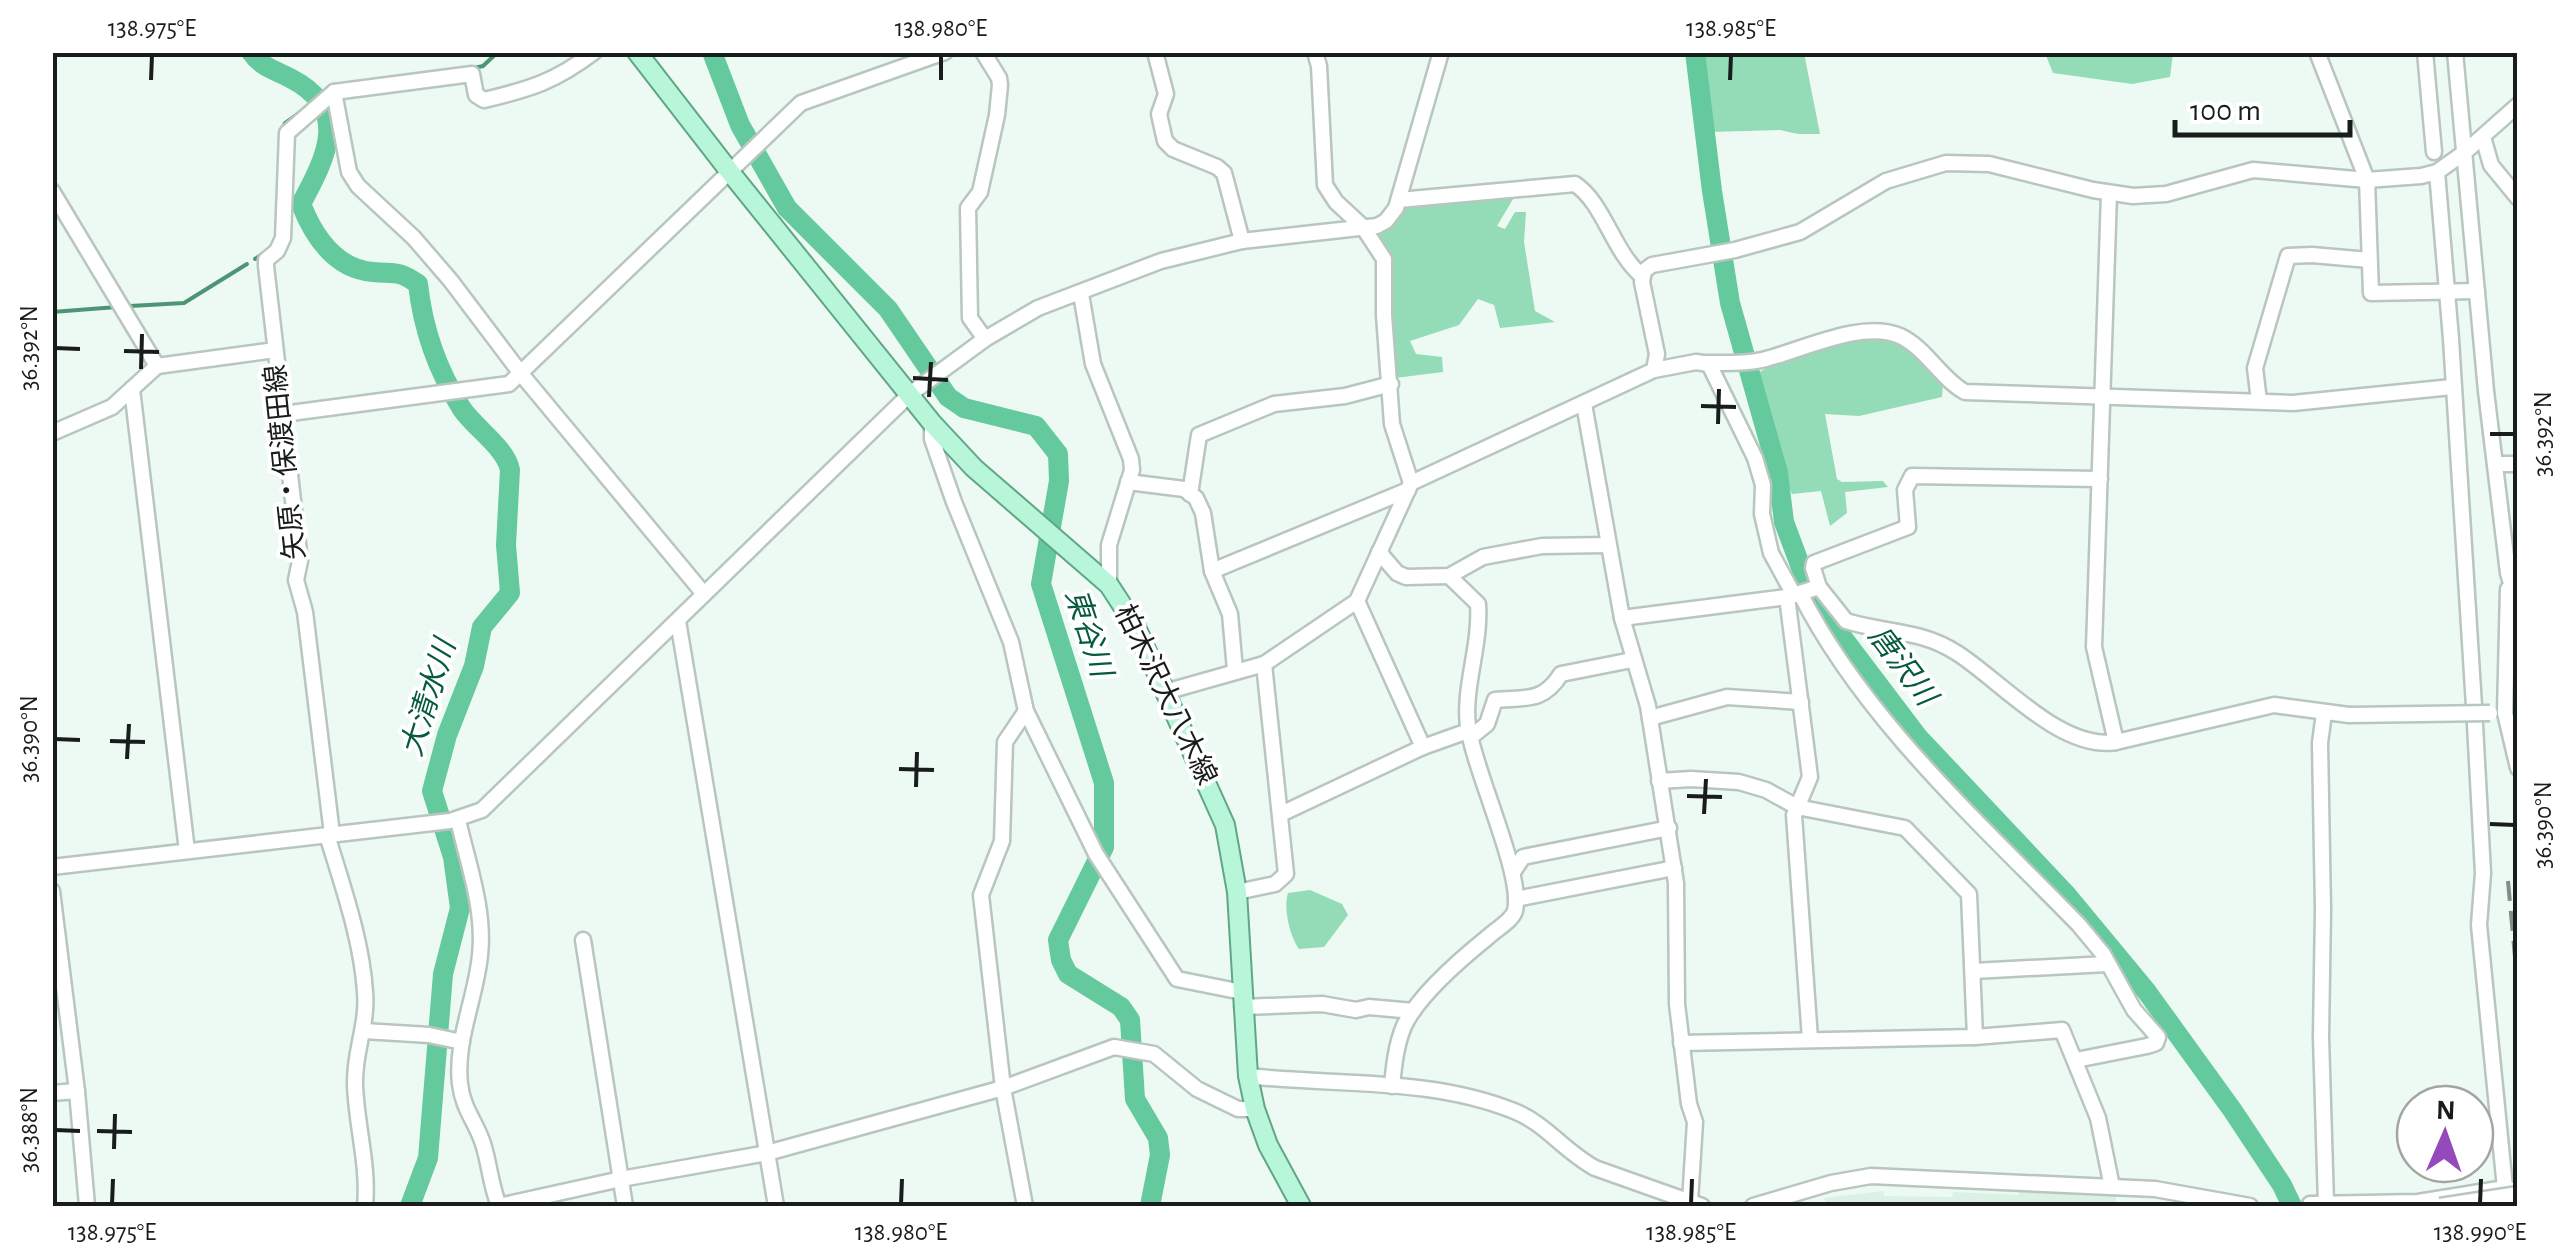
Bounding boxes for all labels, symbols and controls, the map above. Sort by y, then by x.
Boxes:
text: 138.975°E [108,16,196,41]
text: 138.980°E [895,16,987,41]
text: 138.985°E [1686,16,1776,41]
scale bar [2175,75,2350,137]
text: 100 m [2190,96,2261,126]
text: 36.392°N [17,305,42,391]
street label: 矢原・保渡田線 [260,363,310,561]
text: 36.392°N [2531,391,2556,477]
water label: 東谷川 [1060,585,1119,683]
street label: 柏木沢大八木線 [1109,600,1222,789]
water label: 唐沢川 [1863,620,1944,713]
water label: 大清水川 [395,633,462,760]
text: 36.390°N [17,695,42,783]
text: 36.390°N [2531,781,2556,869]
north arrow [2395,1084,2495,1184]
text: 36.388°N [17,1087,42,1173]
text: N [2436,1097,2456,1125]
text: 138.975°E [68,1220,156,1245]
text: 138.980°E [855,1220,947,1245]
text: 138.985°E [1646,1220,1736,1245]
text: 138.990°E [2434,1220,2526,1245]

